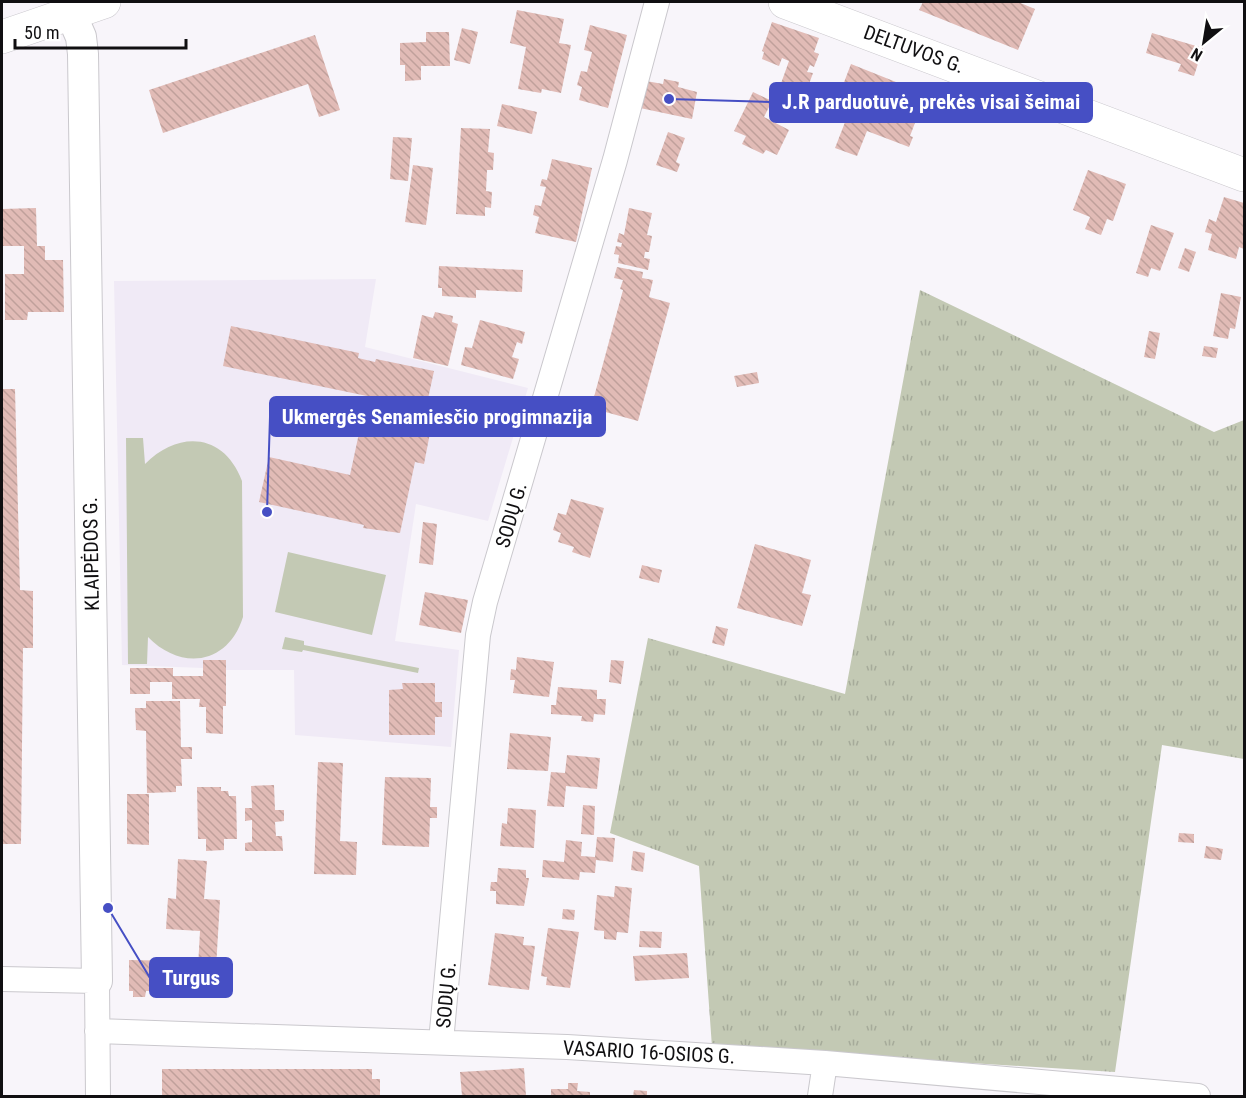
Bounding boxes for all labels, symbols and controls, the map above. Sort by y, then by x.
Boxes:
scale bar [15,12,186,50]
north arrow [1174,12,1234,72]
street label: DELTUVOS G. [861,20,967,78]
text: 50 m [24,22,59,43]
text: N [1188,44,1206,65]
callout: J.R parduotuvė, prekės visai šeimai [770,83,1092,122]
text: J.R parduotuvė, prekės visai šeimai [782,90,1080,114]
callout: Ukmergės Senamiesčio progimnazija [270,397,605,436]
text: Ukmergės Senamiesčio progimnazija [282,405,592,429]
street label: SODŲ G. [490,480,532,550]
street label: KLAIPĖDOS G. [78,497,104,611]
callout: Turgus [150,958,232,997]
street label: SODŲ G. [431,961,461,1029]
text: Turgus [162,966,220,990]
street label: VASARIO 16-OSIOS G. [562,1036,736,1068]

